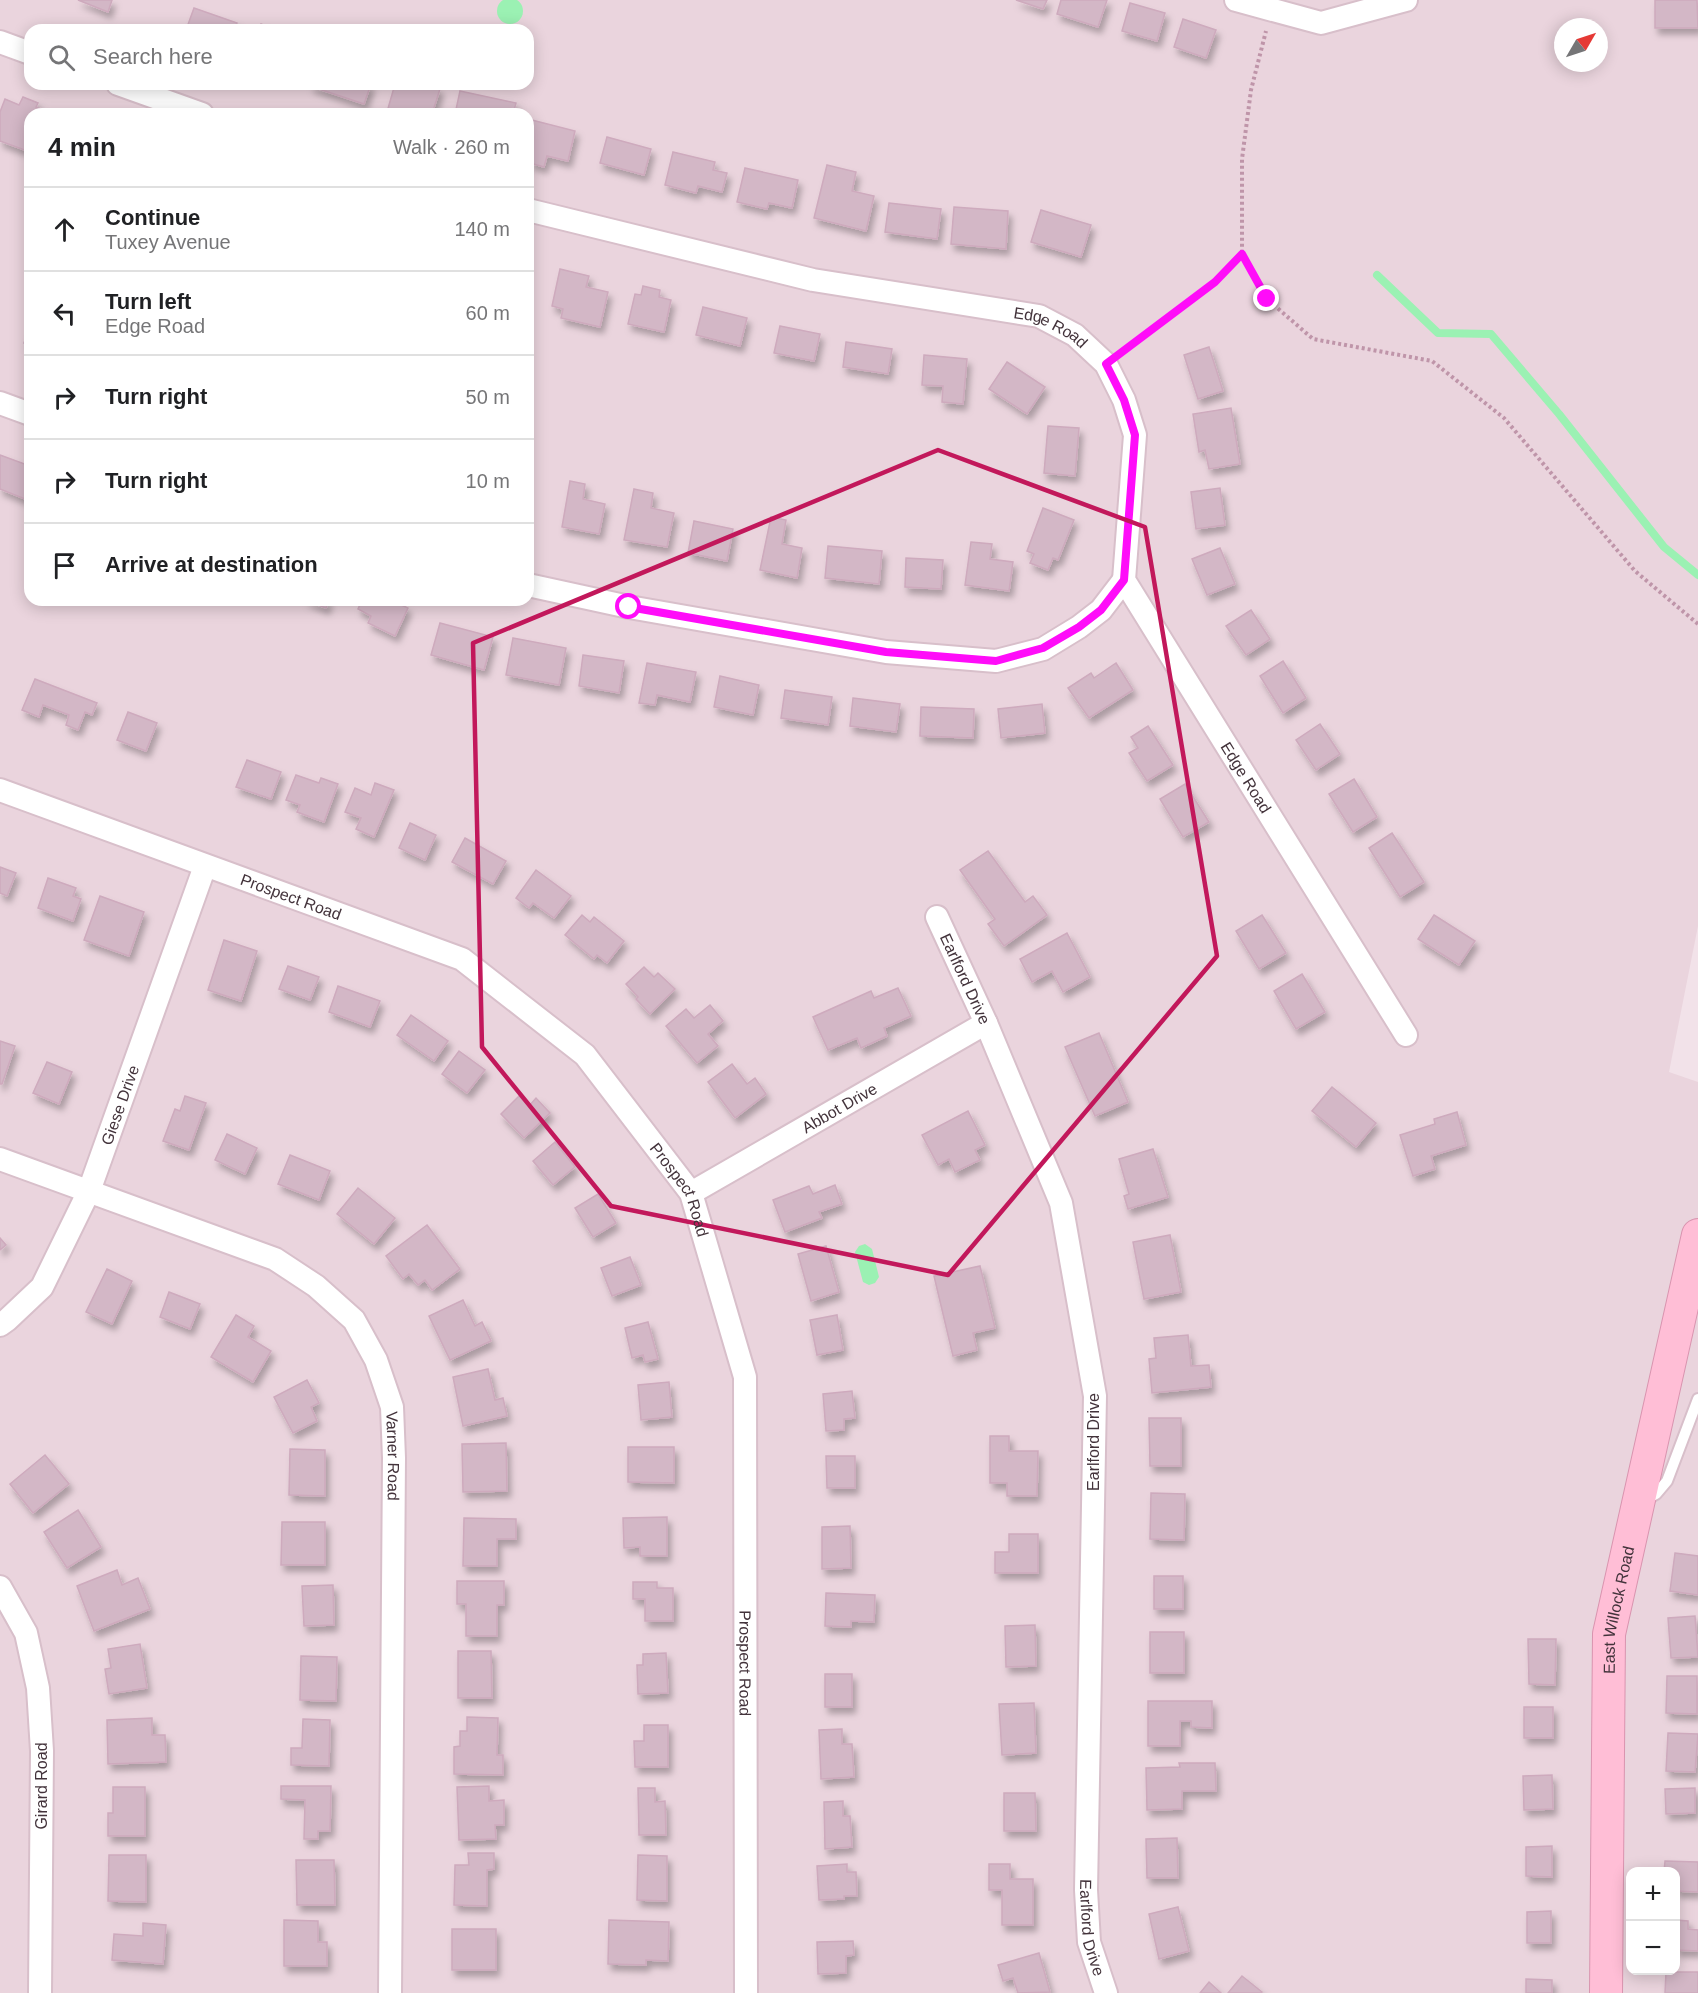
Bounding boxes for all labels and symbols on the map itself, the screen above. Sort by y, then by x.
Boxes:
north arrow [1554,18,1608,72]
route end [1253,285,1279,311]
street label: Edge Road [1013,304,1091,351]
route start [615,593,641,619]
street label: Edge Road [1218,739,1274,816]
street label: Prospect Road [238,871,344,923]
street label: Earlford Drive [937,931,993,1027]
street label: Giese Drive [98,1063,142,1147]
street label: Abbot Drive [799,1080,880,1136]
street label: Prospect Road [647,1140,711,1239]
street label: Earlford Drive [1085,1393,1102,1491]
street label: Varner Road [383,1411,402,1501]
street label: East Willock Road [1600,1544,1637,1674]
street label: Prospect Road [736,1610,754,1716]
street label: Girard Road [33,1742,50,1830]
street label: Earlford Drive [1077,1879,1108,1978]

